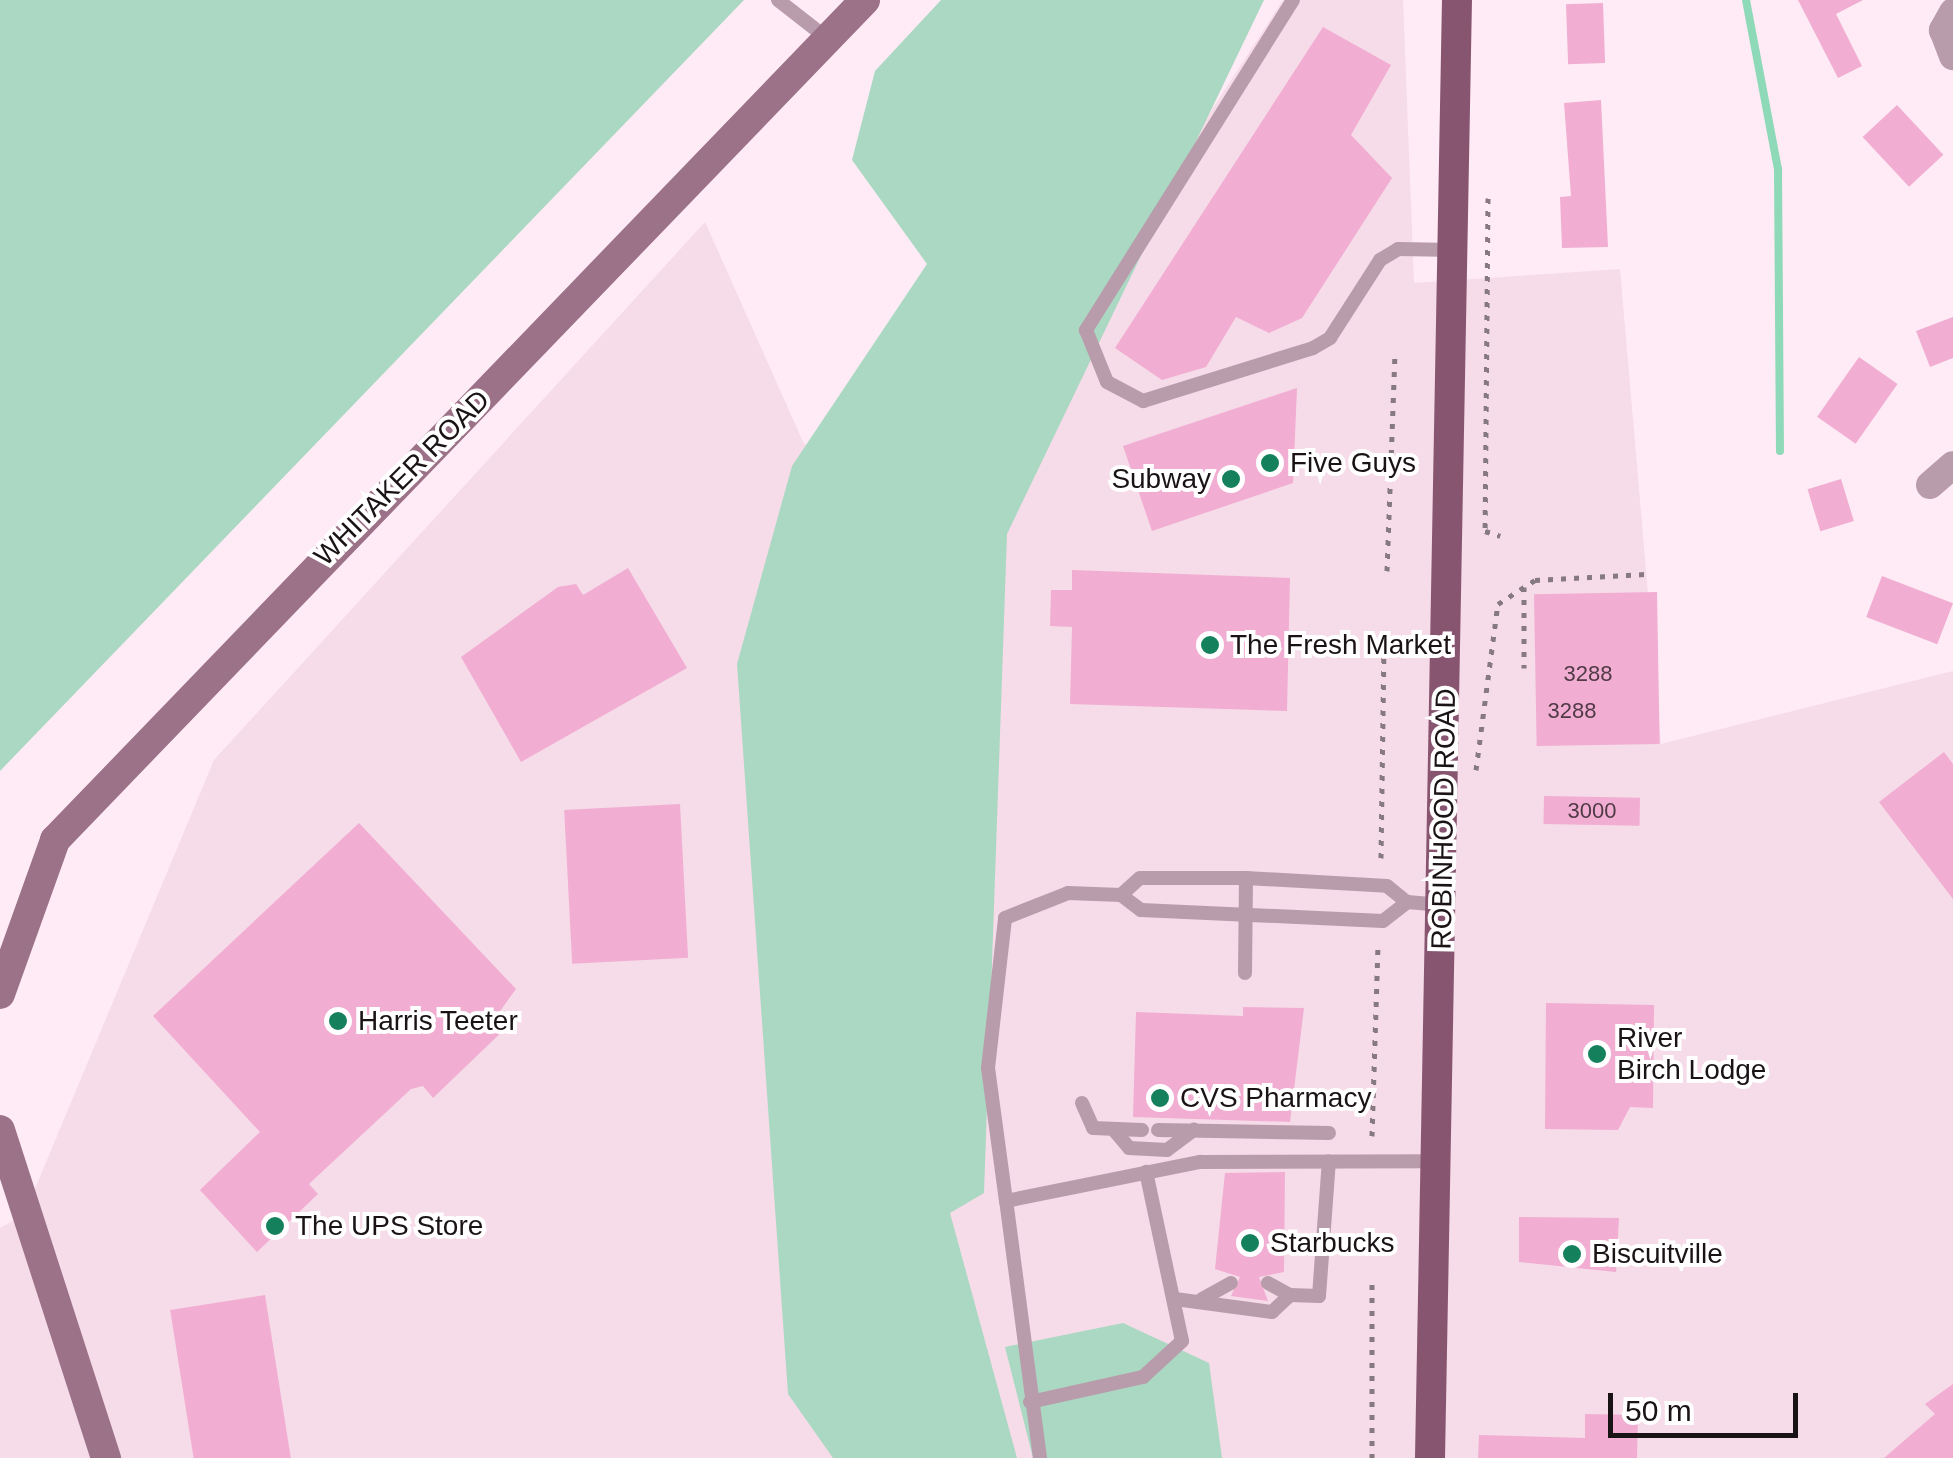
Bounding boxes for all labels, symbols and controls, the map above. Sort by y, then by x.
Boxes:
street label: WHITAKER ROAD [307,383,497,573]
place label: Five Guys [1290,446,1416,480]
marker: Five Guys [1259,452,1281,474]
place label: Subway [1111,462,1211,496]
marker: Subway [1220,468,1242,490]
place label: The Fresh Market [1230,628,1451,662]
marker: The Fresh Market [1199,634,1221,656]
house number: 3288 [1564,661,1612,687]
street label: ROBINHOOD ROAD [1425,688,1463,950]
house number: 3288 [1548,698,1596,724]
house number: 3000 [1568,798,1616,824]
place label: Harris Teeter [358,1004,518,1038]
marker: Harris Teeter [327,1010,349,1032]
place label: River Birch Lodge [1617,1021,1766,1087]
marker: River Birch Lodge [1586,1043,1608,1065]
place label: CVS Pharmacy [1180,1081,1371,1115]
marker: CVS Pharmacy [1149,1087,1171,1109]
place label: The UPS Store [295,1209,483,1243]
marker: The UPS Store [264,1215,286,1237]
place label: Starbucks [1270,1226,1394,1260]
marker: Starbucks [1239,1232,1261,1254]
place label: Biscuitville [1592,1237,1723,1271]
marker: Biscuitville [1561,1243,1583,1265]
scale bar [1613,1373,1803,1435]
text: 50 m [1625,1394,1692,1427]

